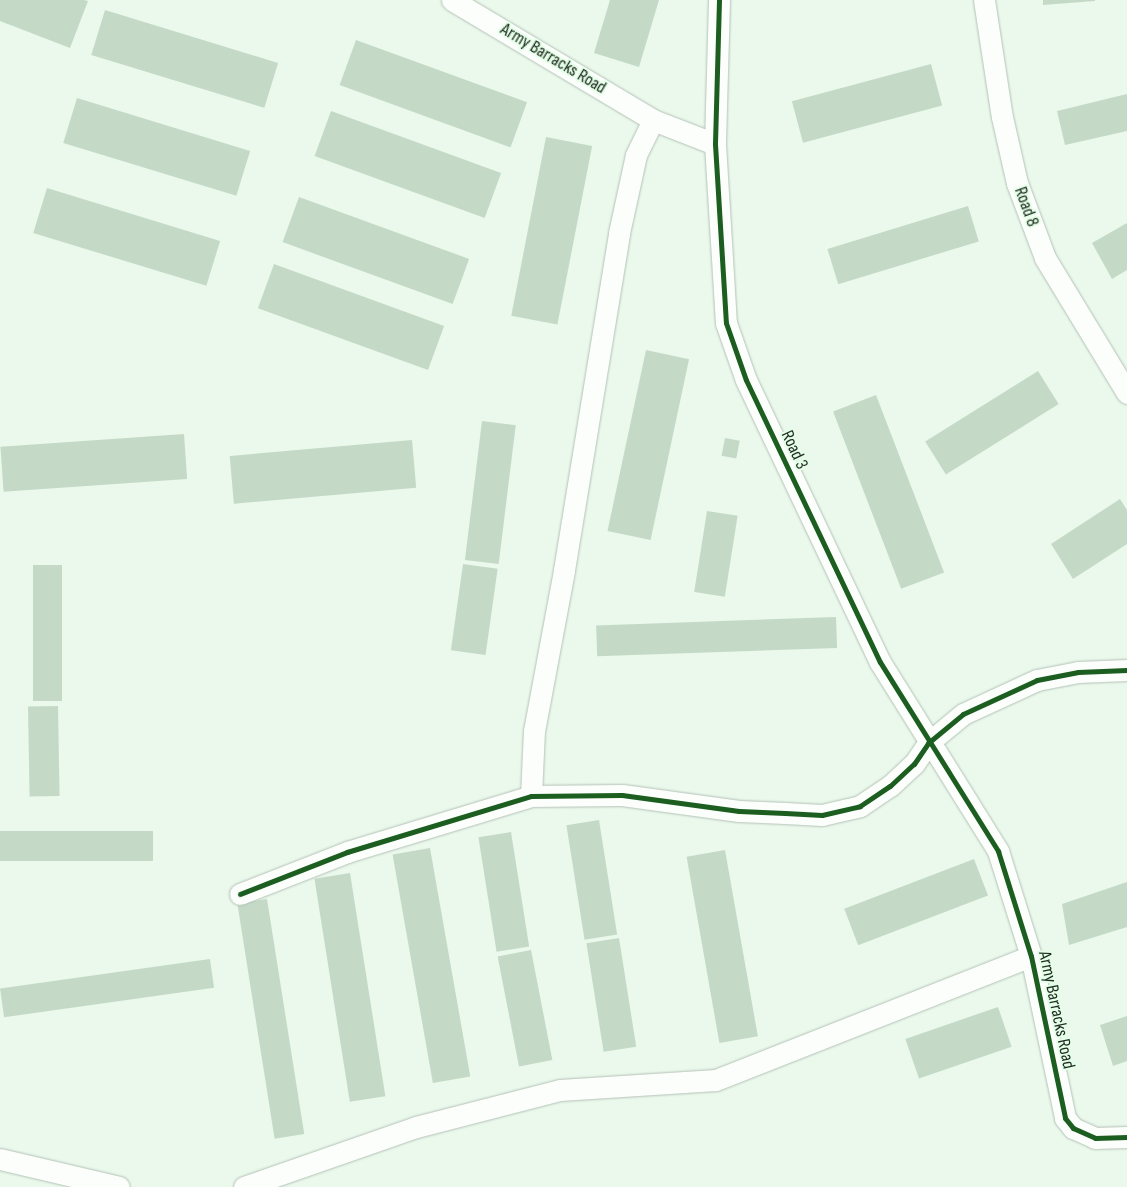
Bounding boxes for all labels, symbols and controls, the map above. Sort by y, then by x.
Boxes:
street label: Army Barracks Road [496,19,610,99]
street label: Road 8 [1009,184,1043,230]
street label: Road 3 [776,427,812,473]
street label: Army Barracks Road [1033,949,1079,1071]

